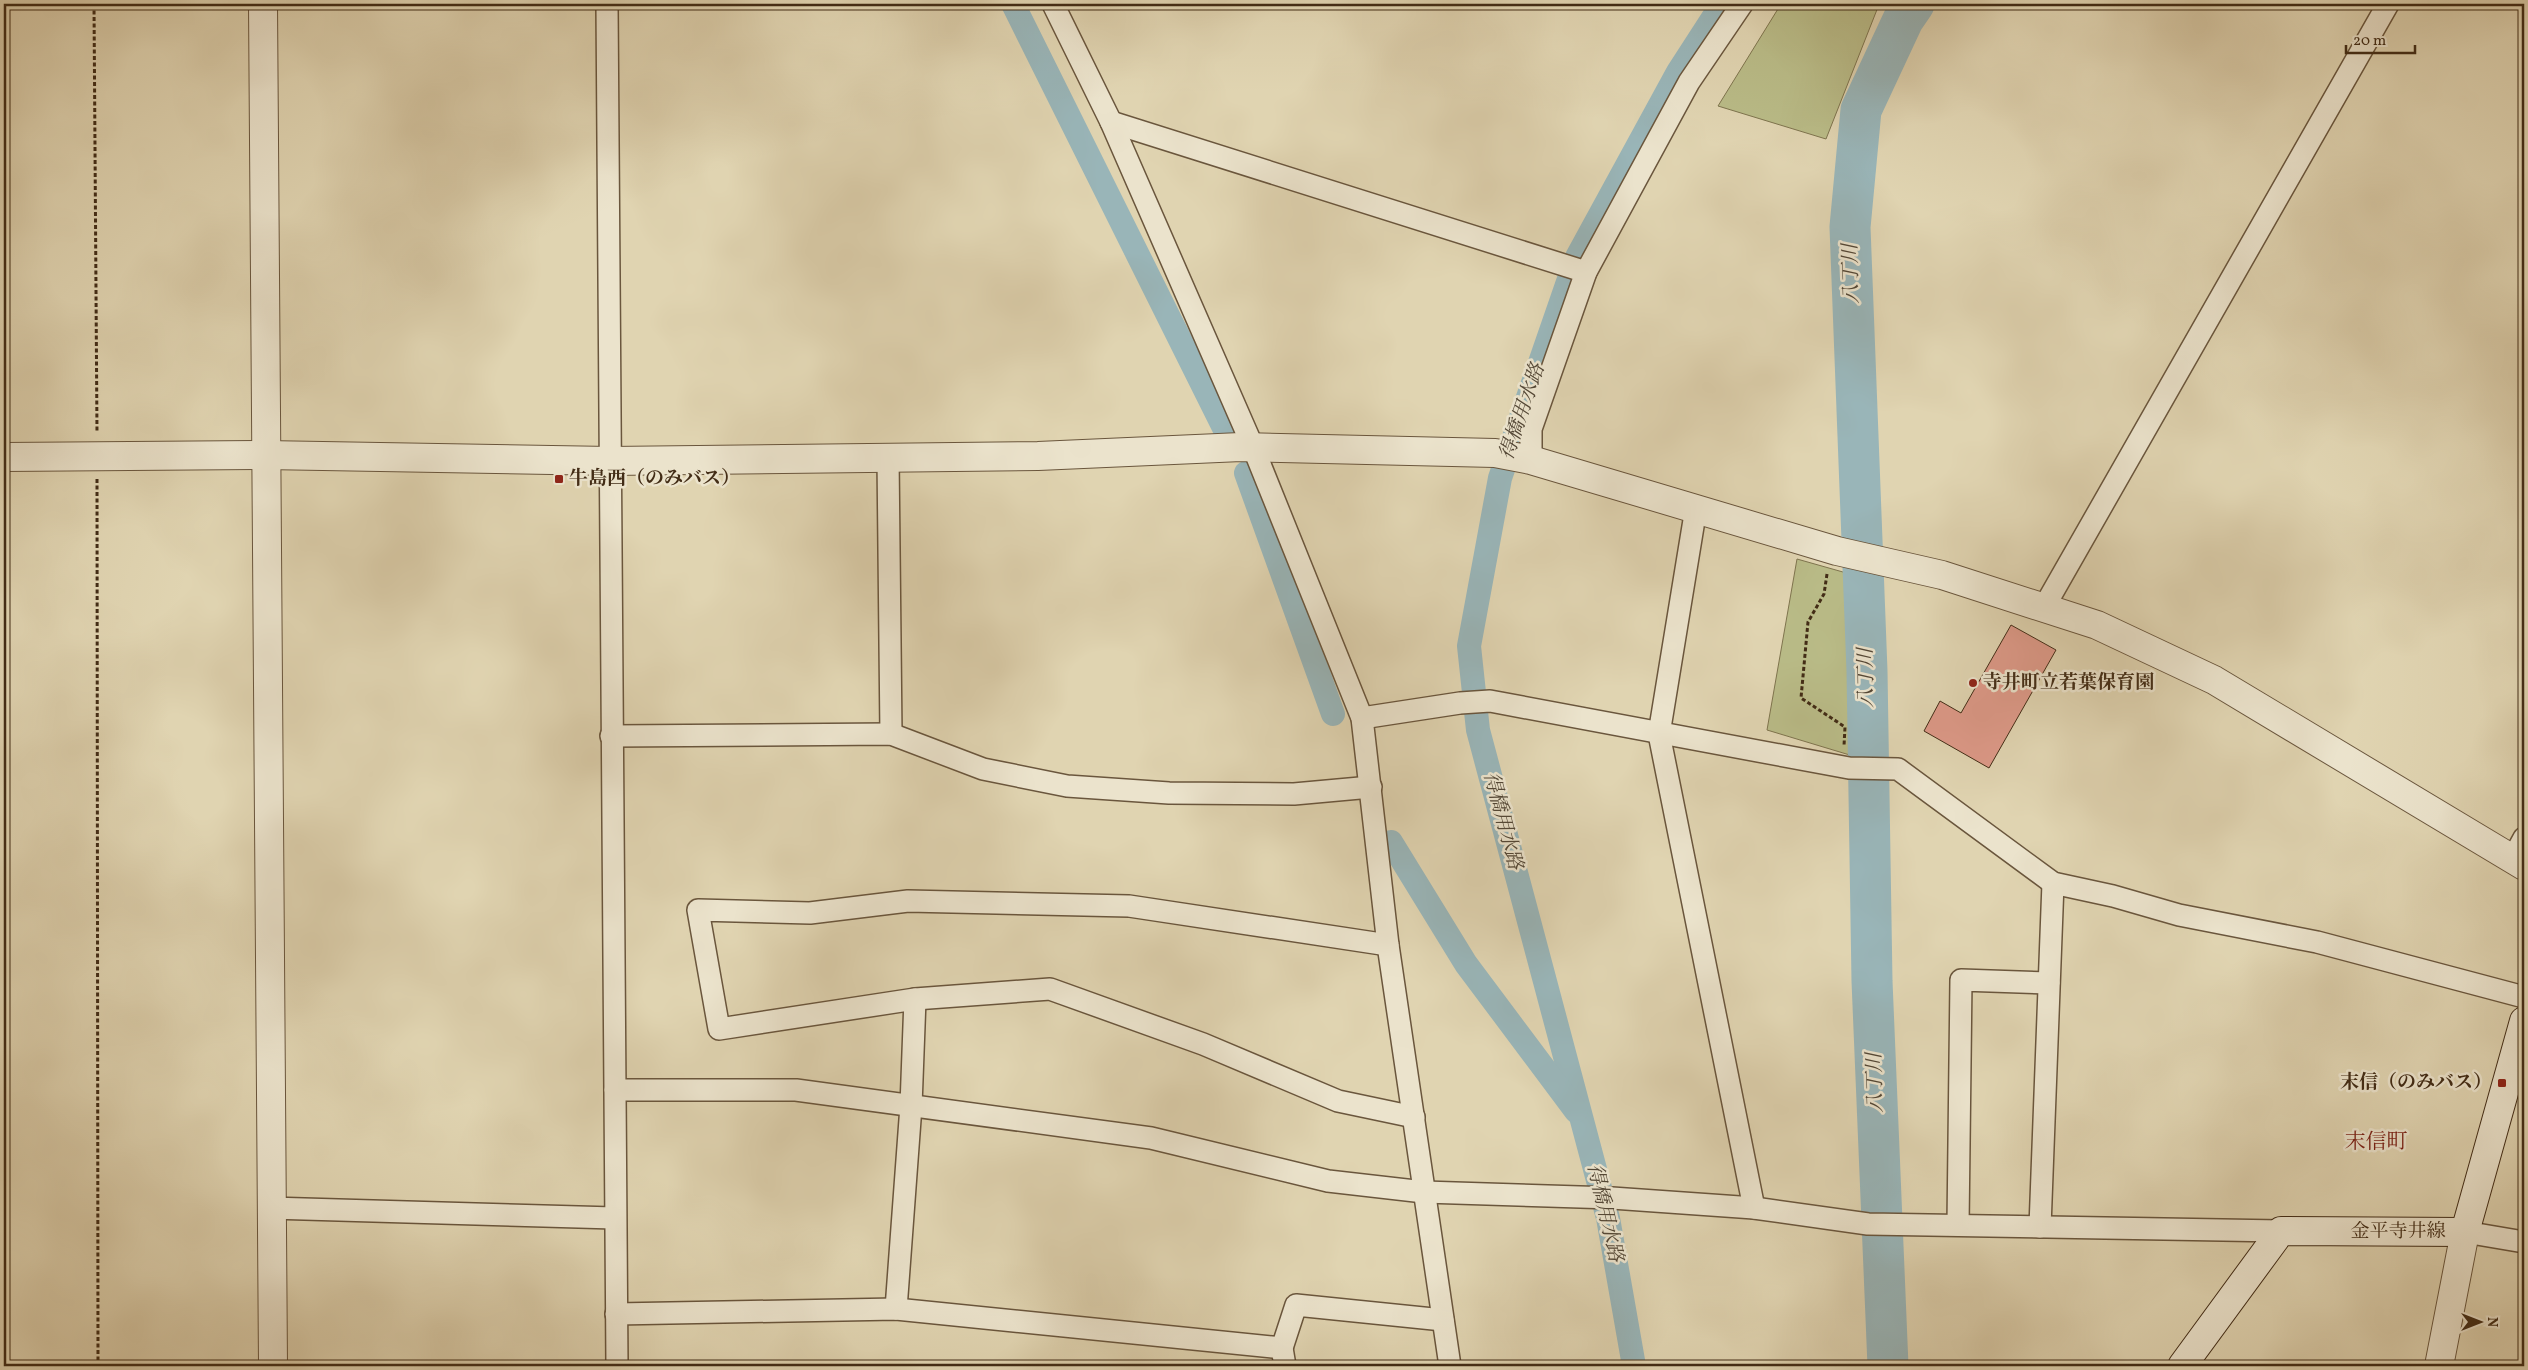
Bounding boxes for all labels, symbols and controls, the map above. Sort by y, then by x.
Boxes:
scale bar [2346,22,2414,54]
text: 20 m [2353,31,2386,52]
water label: 八丁川 [1837,242,1867,304]
water label: 得橋用水路 [1493,358,1553,464]
place label: 牛島西（のみバス） [569,466,740,492]
marker: 牛島西（のみバス） [553,473,565,485]
water label: 八丁川 [1852,646,1882,708]
place label: 寺井町立若葉保育園 [1983,670,2154,696]
marker: 寺井町立若葉保育園 [1967,677,1979,689]
water label: 得橋用水路 [1476,769,1529,875]
water label: 八丁川 [1861,1051,1891,1113]
place label: 末信（のみバス） [2340,1070,2492,1096]
marker: 末信（のみバス） [2496,1077,2508,1089]
district label: 末信町 [2345,1128,2408,1157]
water label: 得橋用水路 [1579,1161,1629,1267]
street label: 金平寺井線 [2350,1219,2446,1245]
north arrow [2456,1298,2506,1348]
text: N [2482,1317,2501,1327]

